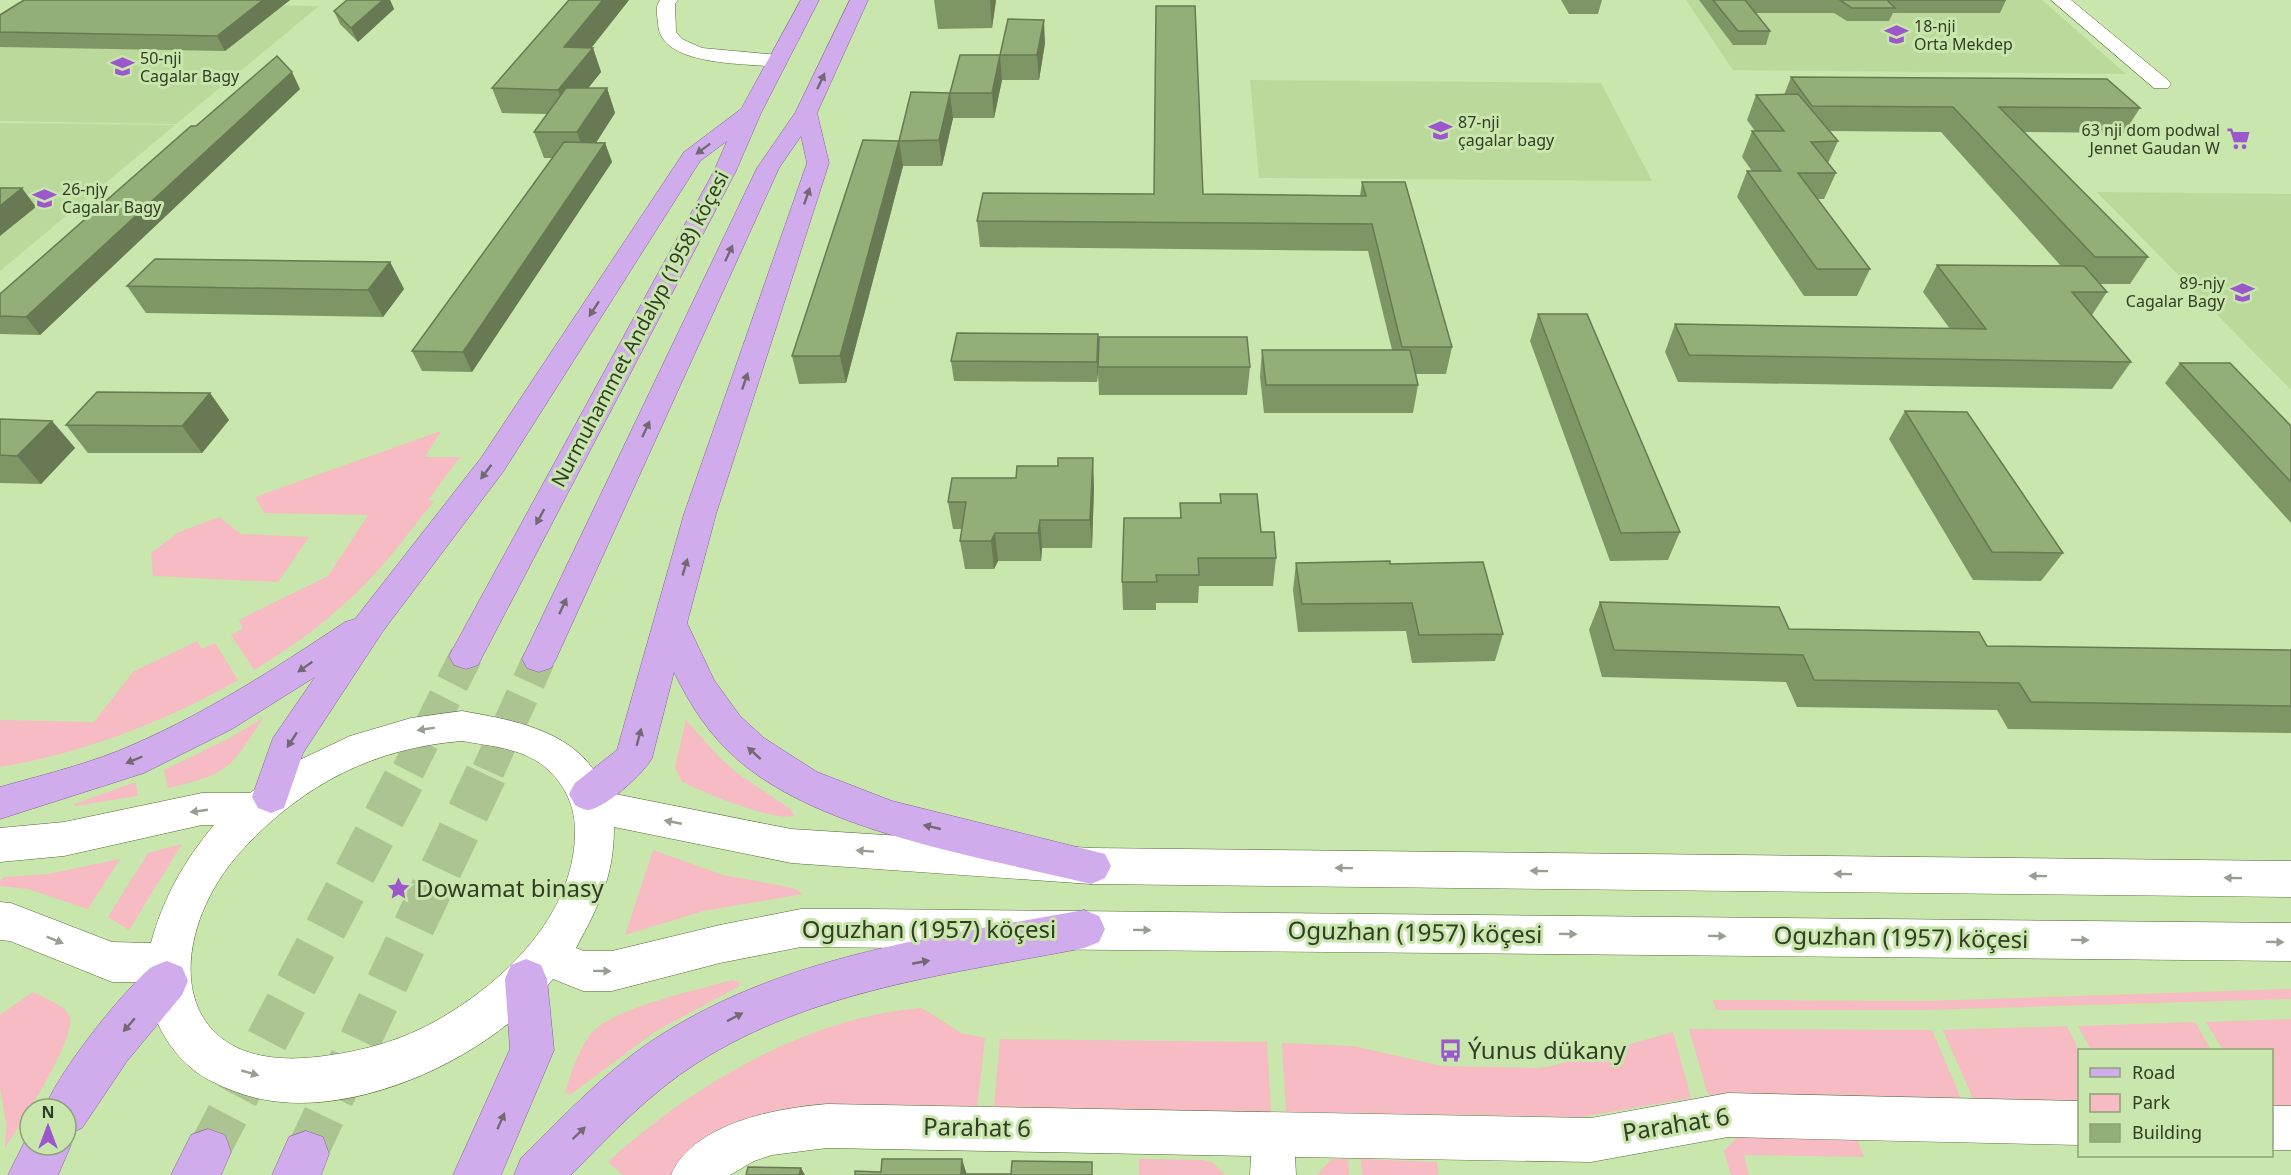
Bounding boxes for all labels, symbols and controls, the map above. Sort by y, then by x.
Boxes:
place label: 18-nji Orta Mekdep [1914,15,2013,55]
school or university icon: 18-nji Orta Mekdep [1883,22,1909,48]
place label: 50-nji Cagalar Bagy [140,47,240,87]
school or university icon: 50-nji Cagalar Bagy [109,54,135,80]
one-way arrow [816,73,825,90]
place label: 87-nji çagalar bagy [1458,111,1555,151]
school or university icon: 87-nji çagalar bagy [1427,118,1453,144]
place label: 63 nji dom podwal Jennet Gaudan W [2082,119,2220,159]
supermarket icon: 63 nji dom podwal Jennet Gaudan W [2225,126,2251,152]
one-way arrow [696,142,711,154]
street label: Nurmuhammet Andalyp (1958) köçesi [544,166,735,492]
place label: 26-njy Cagalar Bagy [62,178,162,218]
school or university icon: 26-njy Cagalar Bagy [31,185,57,211]
one-way arrow [803,187,813,205]
one-way arrow [724,244,733,261]
place label: 89-njy Cagalar Bagy [2126,272,2226,312]
school or university icon: 89-njy Cagalar Bagy [2230,279,2256,305]
one-way arrow [588,301,599,317]
one-way arrow [740,372,750,390]
one-way arrow [642,421,651,438]
one-way arrow [481,464,493,479]
one-way arrow [535,509,545,526]
one-way arrow [681,558,691,576]
one-way arrow [559,597,568,614]
one-way arrow [298,661,314,673]
one-way arrow [416,725,435,734]
one-way arrow [635,728,644,746]
one-way arrow [286,732,298,748]
one-way arrow [747,746,762,760]
one-way arrow [125,755,143,765]
one-way arrow [189,806,208,815]
one-way arrow [663,817,682,826]
one-way arrow [923,822,942,832]
one-way arrow [856,846,875,856]
one-way arrow [1334,864,1353,873]
one-way arrow [1529,866,1548,876]
one-way arrow [1833,869,1852,879]
place label: Dowamat binasy [416,871,604,904]
one-way arrow [2028,871,2047,881]
one-way arrow [2223,874,2242,883]
place icon: Dowamat binasy [385,876,411,902]
street label: Oguzhan (1957) köçesi [802,912,1056,945]
street label: Oguzhan (1957) köçesi [1287,913,1543,950]
street label: Oguzhan (1957) köçesi [1773,918,2029,955]
one-way arrow [1133,925,1152,934]
one-way arrow [1559,929,1578,939]
one-way arrow [1707,931,1726,941]
one-way arrow [46,935,64,945]
one-way arrow [2070,935,2089,945]
one-way arrow [2265,937,2284,947]
one-way arrow [911,956,930,966]
one-way arrow [593,966,612,976]
one-way arrow [726,1013,743,1022]
one-way arrow [123,1017,136,1032]
place label: Ýunus dükany [1468,1033,1627,1066]
bus stop icon: Ýunus dükany [1437,1038,1463,1064]
legend [2078,1049,2273,1157]
text: Road [2132,1060,2175,1084]
one-way arrow [241,1069,259,1078]
text: Park [2132,1090,2170,1114]
north arrow [18,1097,78,1157]
street label: Parahat 6 [1620,1099,1732,1148]
text: N [41,1101,55,1123]
street label: Parahat 6 [923,1109,1031,1144]
one-way arrow [496,1112,506,1130]
text: Building [2132,1120,2202,1144]
one-way arrow [572,1126,587,1140]

